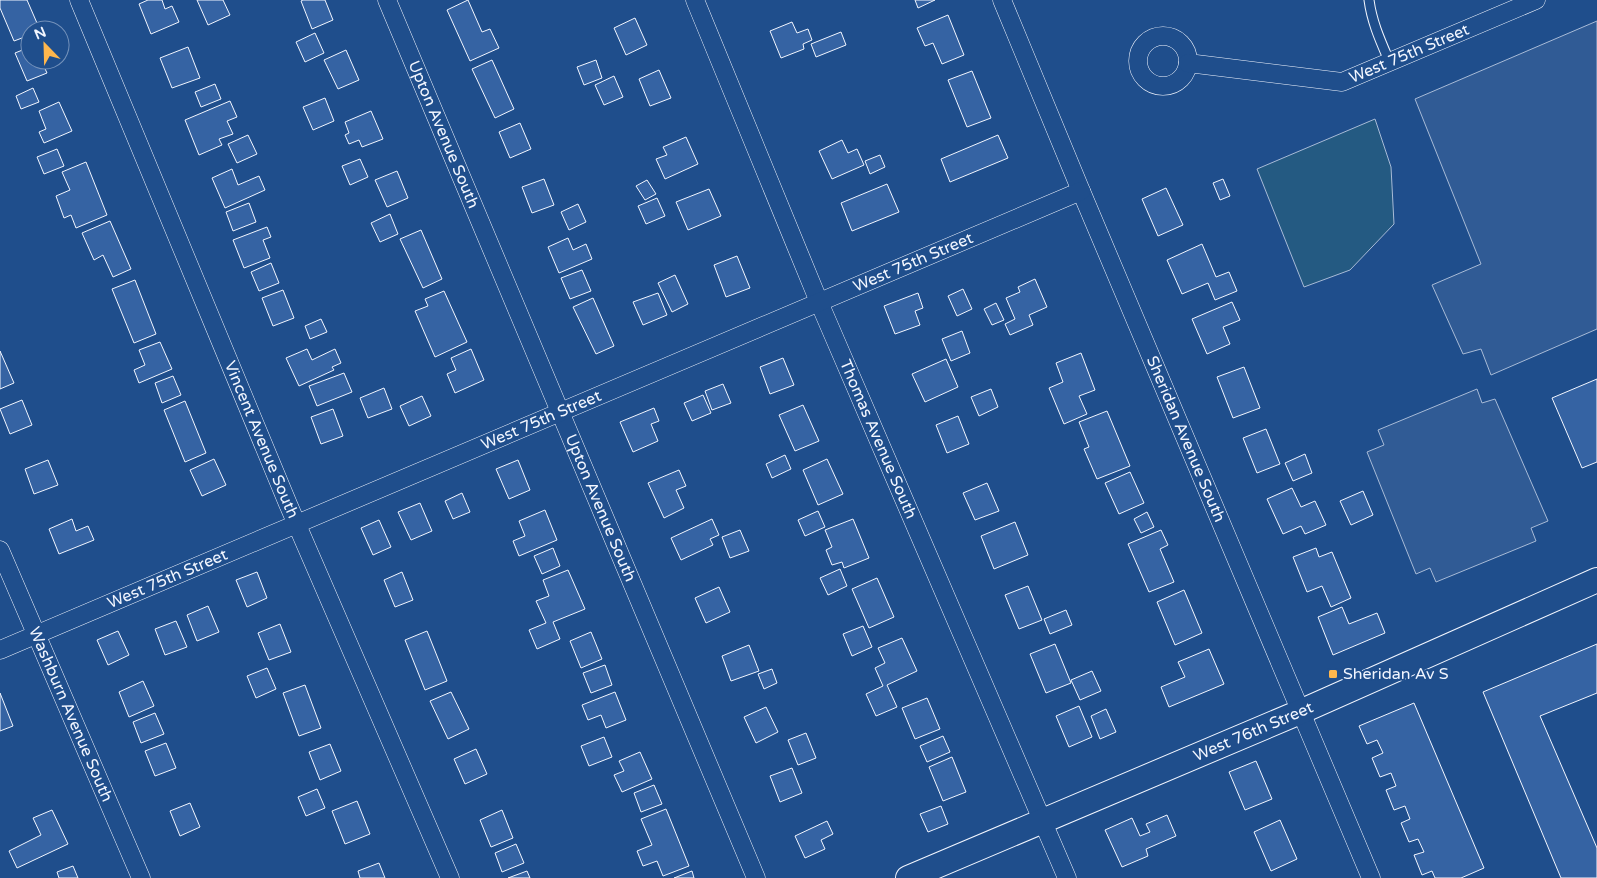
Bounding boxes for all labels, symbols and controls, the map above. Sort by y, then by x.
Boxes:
street label: West 75th Street [1346,19,1472,88]
north arrow [20,20,70,70]
text: N [32,23,49,44]
street label: Upton Avenue South [404,58,483,211]
street label: West 75th Street [850,228,976,297]
street label: Sheridan Avenue South [1142,353,1230,525]
street label: Thomas Avenue South [835,357,921,522]
street label: Vincent Avenue South [220,358,303,522]
street label: West 75th Street [478,386,604,454]
street label: Upton Avenue South [561,431,640,585]
street label: West 75th Street [105,545,231,613]
street label: Washburn Avenue South [24,624,117,805]
place label: Sheridan Av S [1343,664,1449,684]
marker: Sheridan Av S [1327,668,1339,680]
street label: West 76th Street [1190,697,1316,766]

